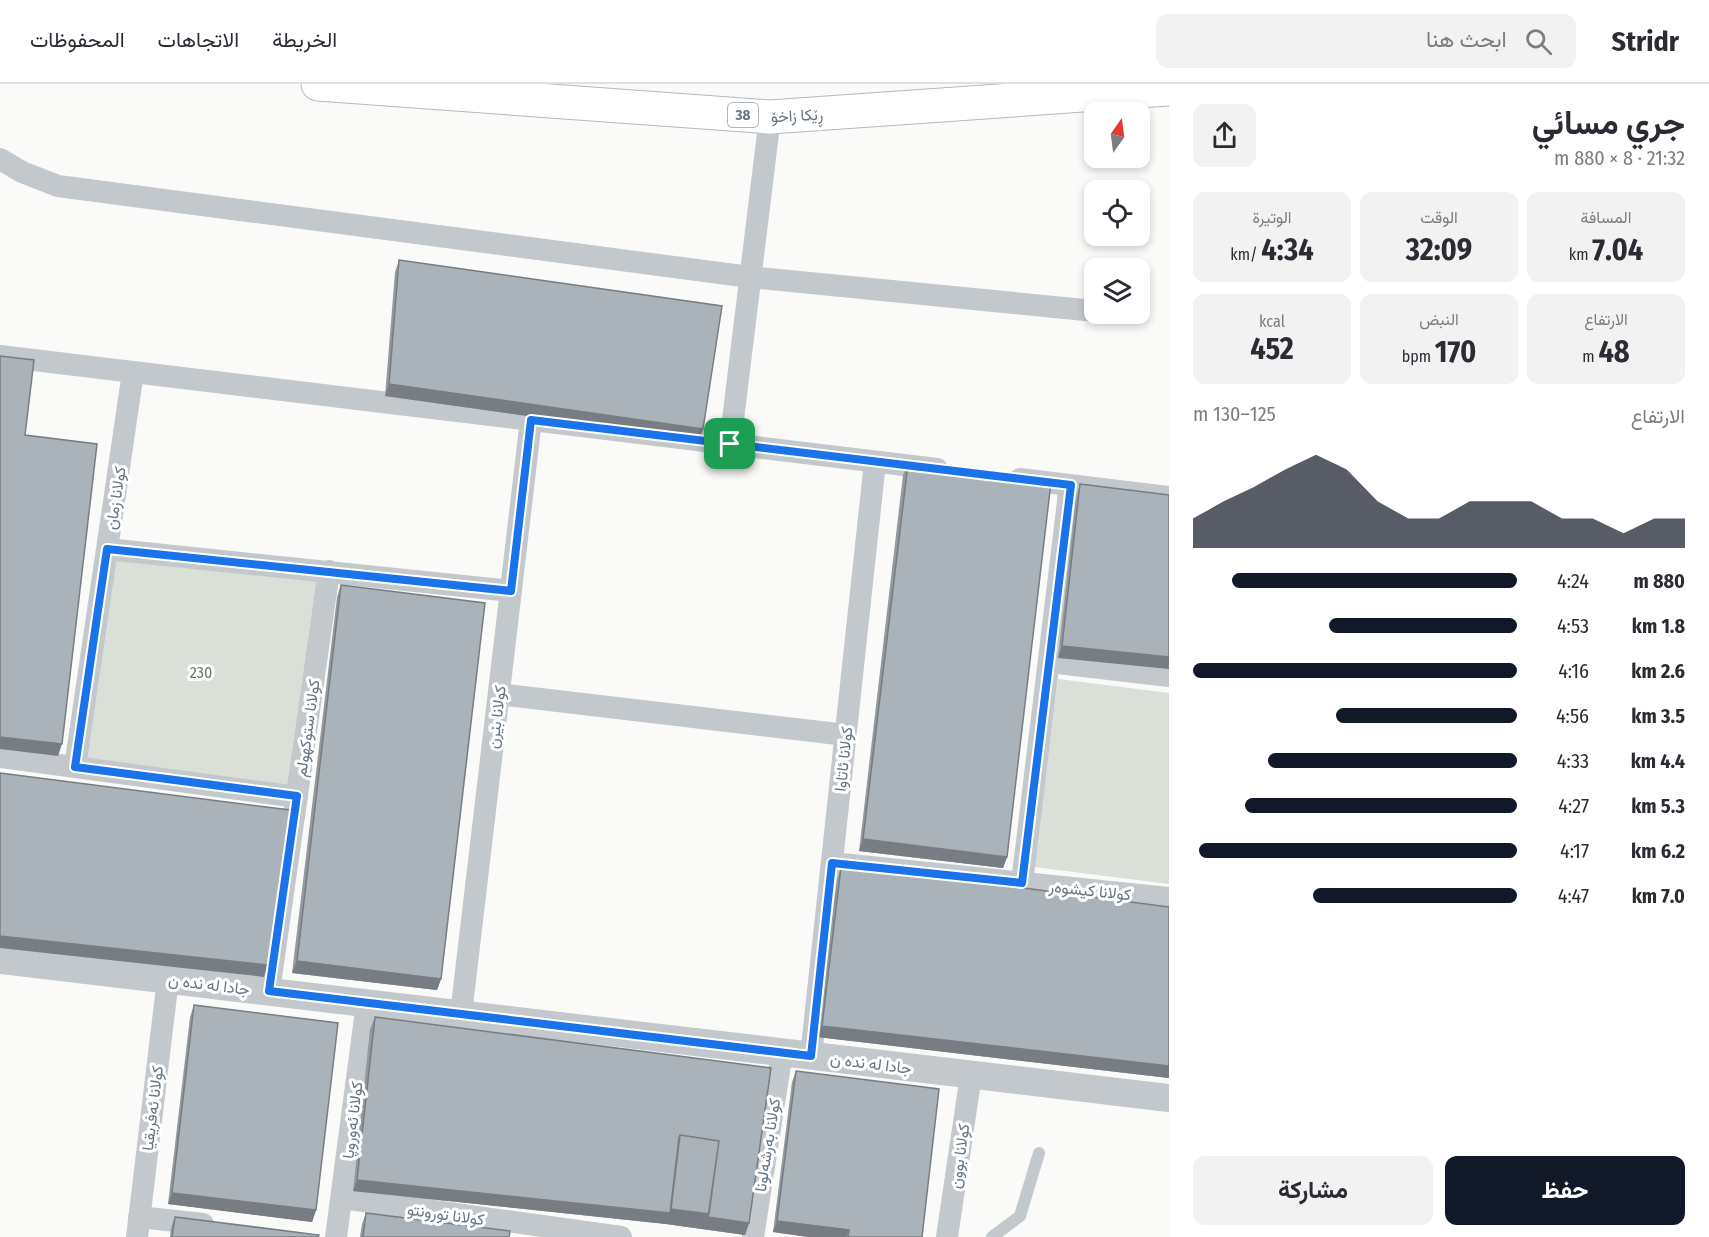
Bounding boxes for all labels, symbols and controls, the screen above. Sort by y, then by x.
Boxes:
search box [1156,14,1576,68]
icon: search [1522,25,1555,58]
text: Stridr [1612,25,1679,58]
text: ابحث هنا [1426,26,1507,53]
text: المحفوظات [30,27,125,53]
text: الاتجاهات [158,27,239,53]
text: الخريطة [272,27,337,53]
north arrow [1084,102,1150,168]
map controls [1084,102,1150,324]
road number: 38 [728,103,758,127]
text: جري مسائي [1532,103,1685,143]
button: share [1193,104,1256,167]
street label: ڕێکا زاخۆ [770,105,824,129]
text: 21:32 · 8 × 880 m [1554,146,1685,170]
button: locate [1084,180,1150,246]
text: الوتيرة [1252,208,1292,227]
text: الوقت [1420,208,1458,227]
text: المسافة [1581,208,1631,227]
text: 4:34 [1261,232,1314,268]
text: 32:09 [1406,232,1472,268]
text: 7.04 [1592,232,1643,268]
text: /km [1230,245,1261,264]
text: km [1569,245,1592,264]
button: layers [1084,258,1150,324]
text: النبض [1419,310,1459,329]
text: الارتفاع [1584,310,1628,329]
text: kcal [1259,312,1285,331]
text: 452 [1250,331,1294,367]
text: 170 [1435,334,1476,370]
text: 48 [1598,334,1630,370]
text: bpm [1402,347,1435,366]
text: m [1582,347,1598,366]
text: 125–130 m [1193,402,1276,426]
text: الارتفاع [1631,404,1685,428]
pin [704,418,755,469]
icon: arrive [713,427,746,460]
street label: كولانا زمان [101,465,131,531]
text: 4:24 [1557,569,1589,593]
text: 880 m [1634,569,1685,593]
text: 4:53 [1557,614,1589,638]
text: 1.8 km [1632,614,1685,638]
text: 4:16 [1558,659,1589,683]
text: 2.6 km [1631,659,1685,683]
park label: 230 [190,663,212,682]
street label: كولانا ستوكهولم [291,678,325,778]
street label: كولانا بێرن [483,684,511,750]
text: 4:56 [1556,704,1589,728]
text: 3.5 km [1631,704,1685,728]
street label: كولانا ئاتاوا [831,726,857,793]
text: 4:33 [1557,749,1589,773]
text: 4.4 km [1631,749,1685,773]
text: 4:27 [1558,794,1589,818]
text: 5.3 km [1631,794,1685,818]
text: 4:17 [1560,839,1589,863]
text: 6.2 km [1631,839,1685,863]
street label: كولانا كیشوه‌ر [1047,877,1132,905]
text: 4:47 [1558,884,1589,908]
text: 7.0 km [1632,884,1685,908]
street label: جادا له نده ن [167,970,251,999]
street label: جادا له نده ن [829,1049,913,1078]
street label: كولانا ئه‌فریقیا [138,1064,168,1152]
street label: كولانا ئه‌وروپا [338,1080,369,1160]
street label: كولانا به‌رشه‌لونا [751,1097,785,1193]
street label: كولانا بوون [946,1122,974,1190]
button: مشاركة [1193,1156,1433,1225]
button: حفظ [1445,1156,1685,1225]
street label: كولانا تورونتو [406,1200,486,1230]

